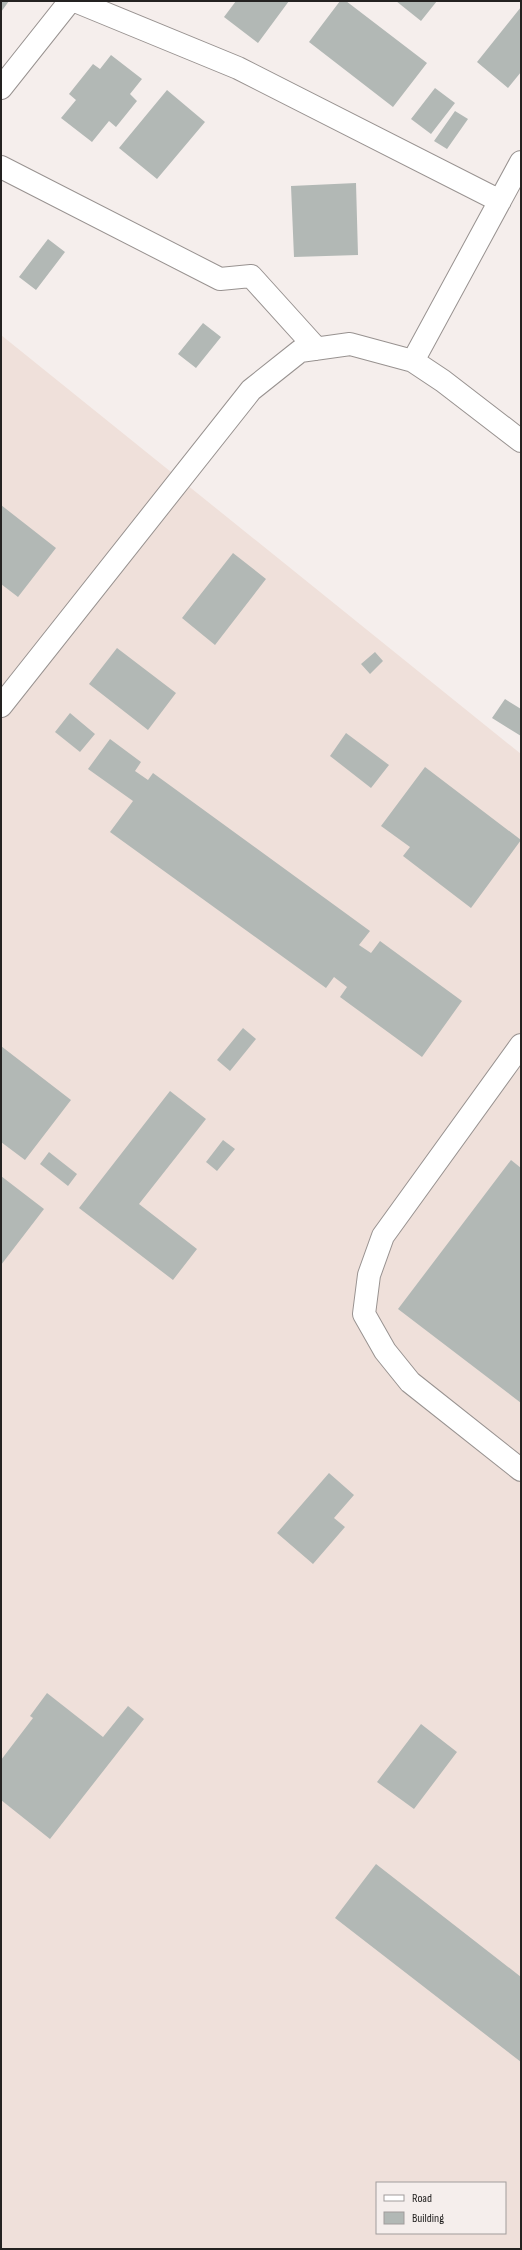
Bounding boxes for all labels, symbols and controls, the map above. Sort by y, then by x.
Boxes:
legend [376,2182,506,2234]
text: Road [412,2191,432,2206]
text: Building [412,2211,444,2226]

